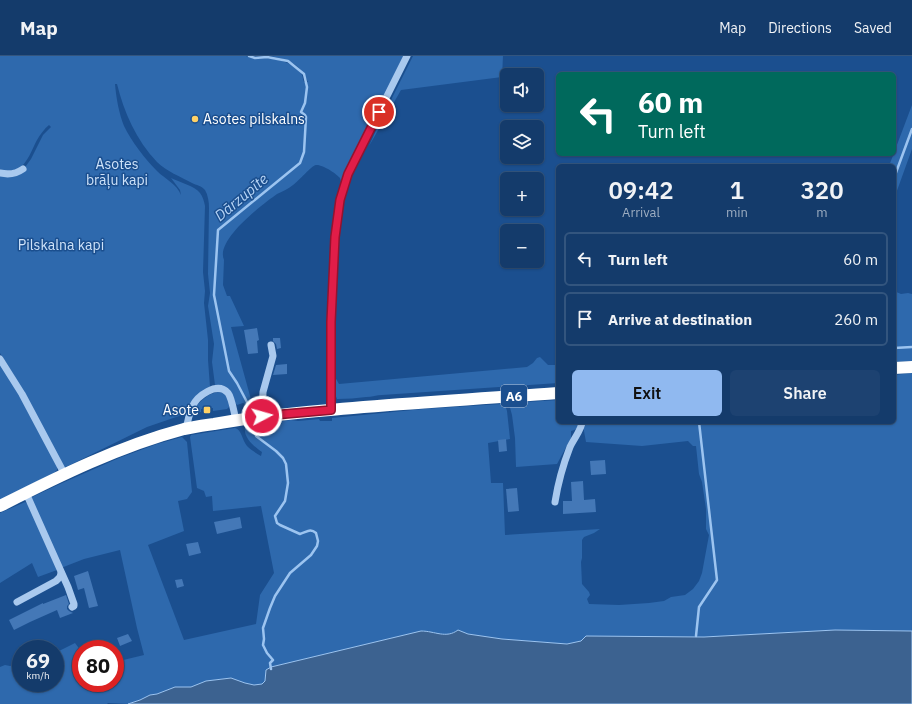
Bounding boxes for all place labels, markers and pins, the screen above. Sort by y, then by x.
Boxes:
pin [362,95,396,129]
place label: Asotes pilskalns [203,110,305,128]
marker: Asotes pilskalns [190,114,200,124]
place label: Asote [163,401,199,419]
marker: Asote [202,405,212,415]

